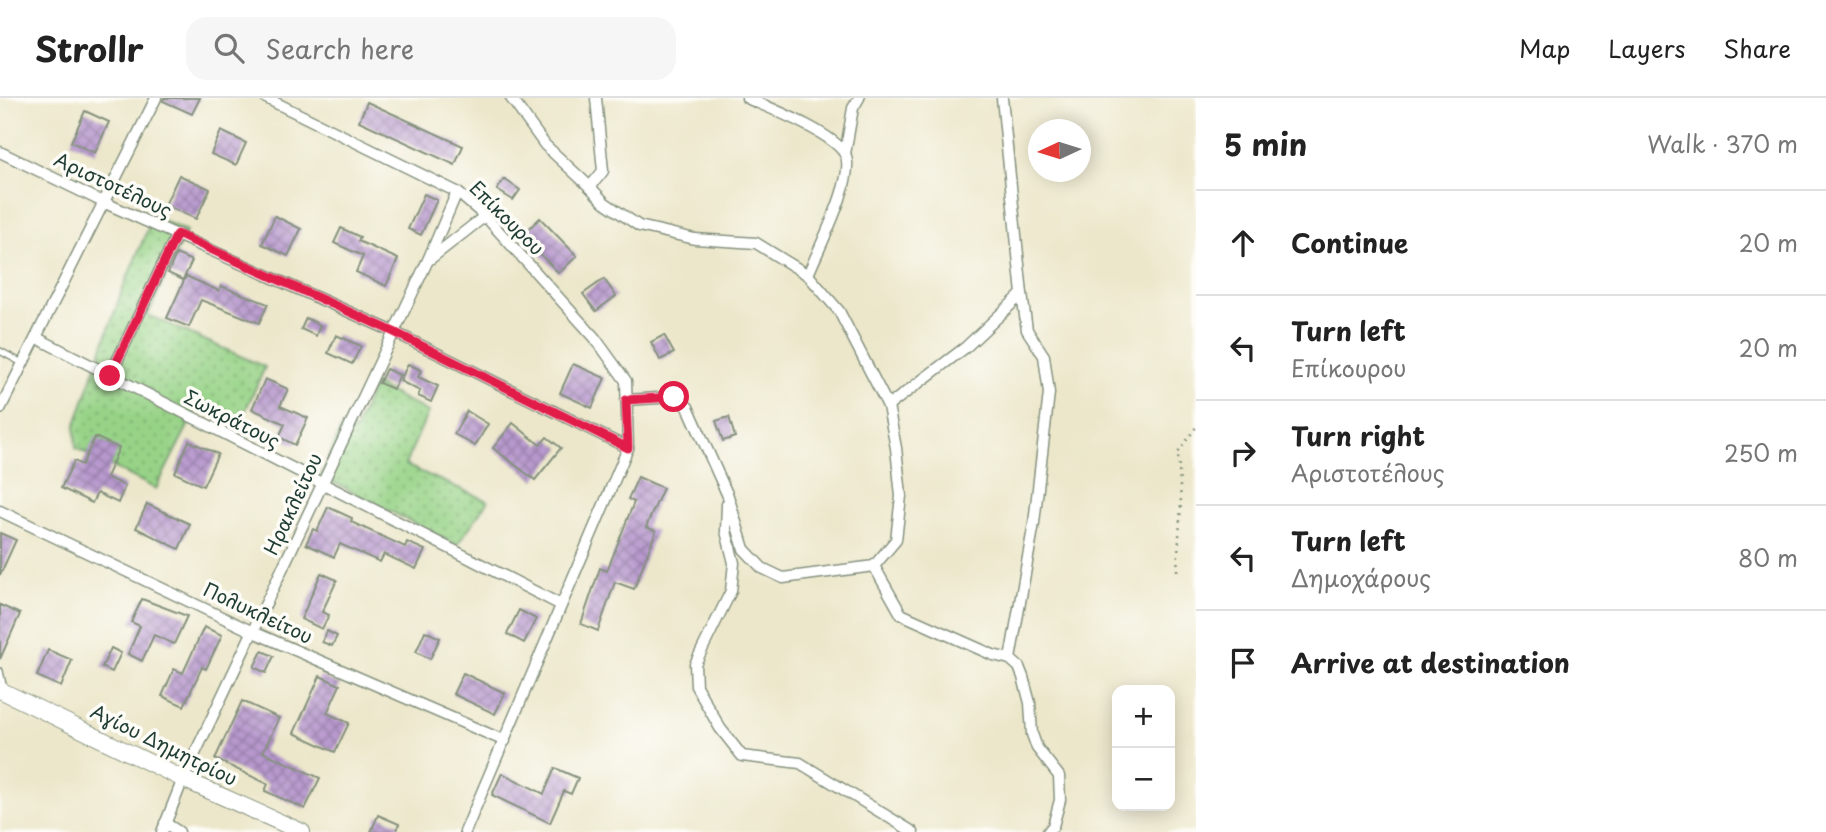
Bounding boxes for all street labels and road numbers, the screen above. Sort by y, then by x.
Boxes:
street label: Αριστοτέλους [50,145,177,224]
street label: Επίκουρου [464,174,551,261]
street label: Σωκράτους [180,382,285,454]
street label: Ηρακλείτου [256,448,328,559]
street label: Πολυκλείτου [199,575,318,650]
street label: Αγίου Δημητρίου [86,696,242,792]

